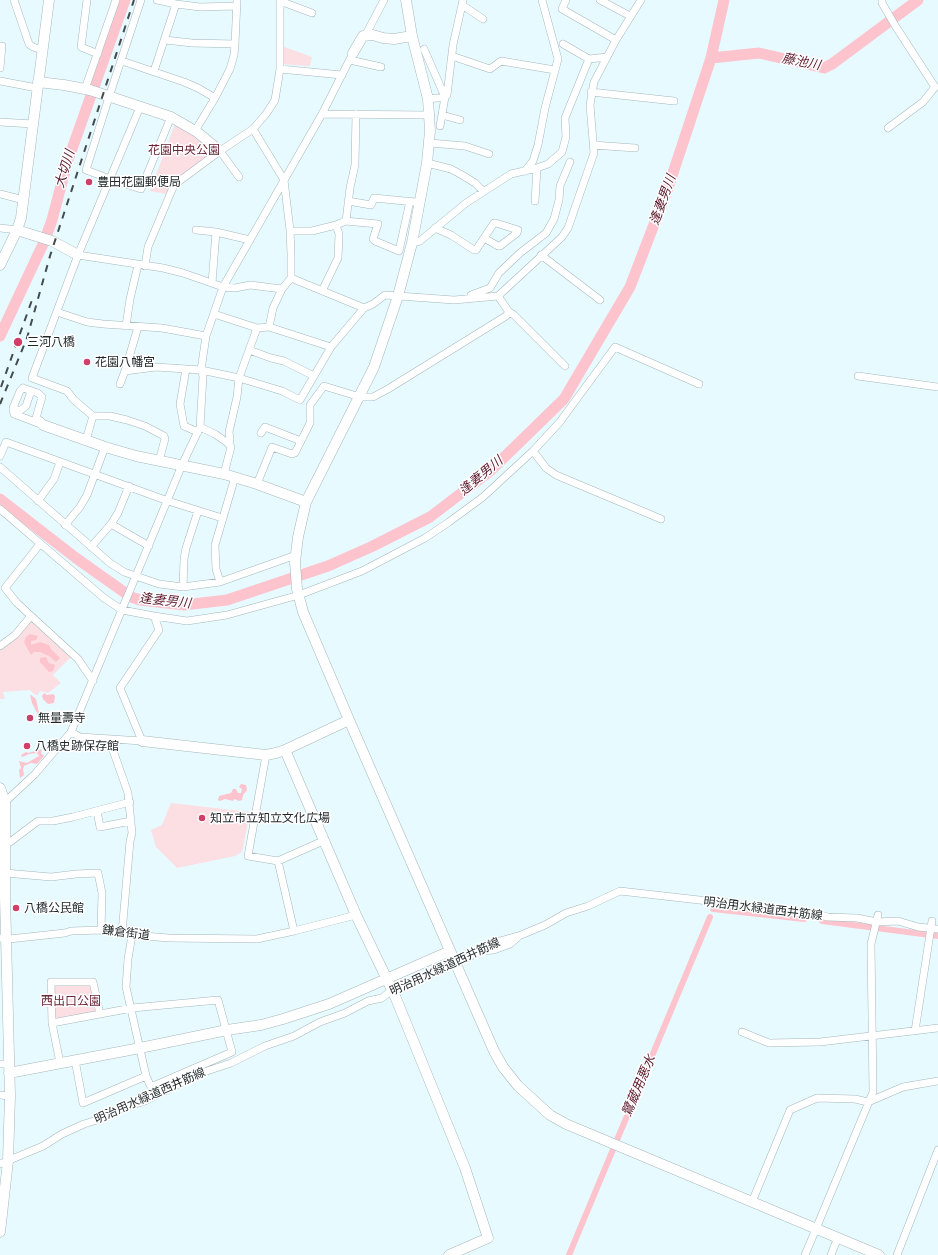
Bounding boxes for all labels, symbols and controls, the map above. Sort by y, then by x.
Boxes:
water label: 藤池川 [780,51,822,73]
park label: 花園中央公園 [148,143,220,157]
water label: 大切川 [52,148,78,190]
water label: 逢妻男川 [647,173,679,227]
place label: 豊田花園郵便局 [97,175,181,189]
marker: 豊田花園郵便局 [84,177,94,187]
place label: 三河八橋 [27,335,75,349]
marker: 三河八橋 [12,336,24,348]
place label: 花園八幡宮 [95,355,155,369]
marker: 花園八幡宮 [82,357,92,367]
water label: 逢妻男川 [456,453,506,499]
water label: 逢妻男川 [138,591,192,611]
place label: 無量壽寺 [38,711,86,725]
marker: 無量壽寺 [25,713,35,723]
place label: 八橋史跡保存館 [35,739,119,753]
marker: 八橋史跡保存館 [22,741,32,751]
place label: 知立市立知立文化広場 [210,811,330,825]
marker: 知立市立知立文化広場 [197,813,207,823]
street label: 明治用水緑道西井筋線 [703,895,823,923]
place label: 八橋公民館 [24,901,84,915]
marker: 八橋公民館 [11,903,21,913]
street label: 鎌倉街道 [101,923,151,943]
street label: 明治用水緑道西井筋線 [388,935,502,999]
park label: 西出口公園 [41,994,101,1008]
water label: 鷺蔵用悪水 [619,1053,659,1119]
street label: 明治用水緑道西井筋線 [92,1065,208,1127]

